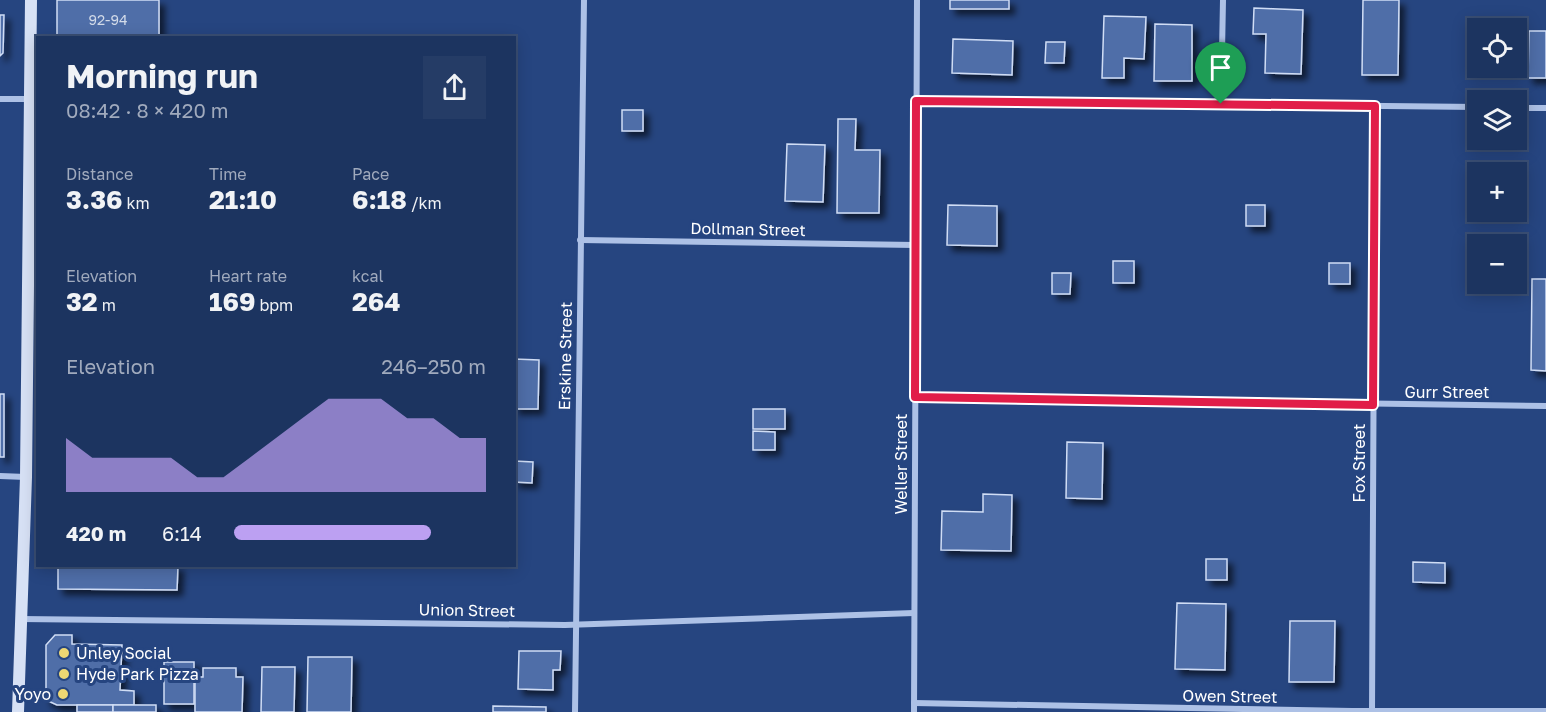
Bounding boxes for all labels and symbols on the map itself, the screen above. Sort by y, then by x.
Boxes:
house number: 92-94 [89,11,127,28]
pin [1195,42,1246,104]
street label: Dollman Street [690,218,806,240]
street label: Erskine Street [554,302,576,410]
street label: Gurr Street [1405,382,1489,402]
street label: Weller Street [891,414,911,514]
street label: Fox Street [1349,424,1369,502]
street label: Union Street [419,599,515,621]
place label: Unley Social [76,643,171,663]
marker: Unley Social [57,646,71,660]
place label: Hyde Park Pizza [76,664,199,684]
marker: Hyde Park Pizza [57,667,71,681]
place label: Yoyo [15,684,51,704]
street label: Owen Street [1182,685,1278,707]
marker: Yoyo [56,687,70,701]

